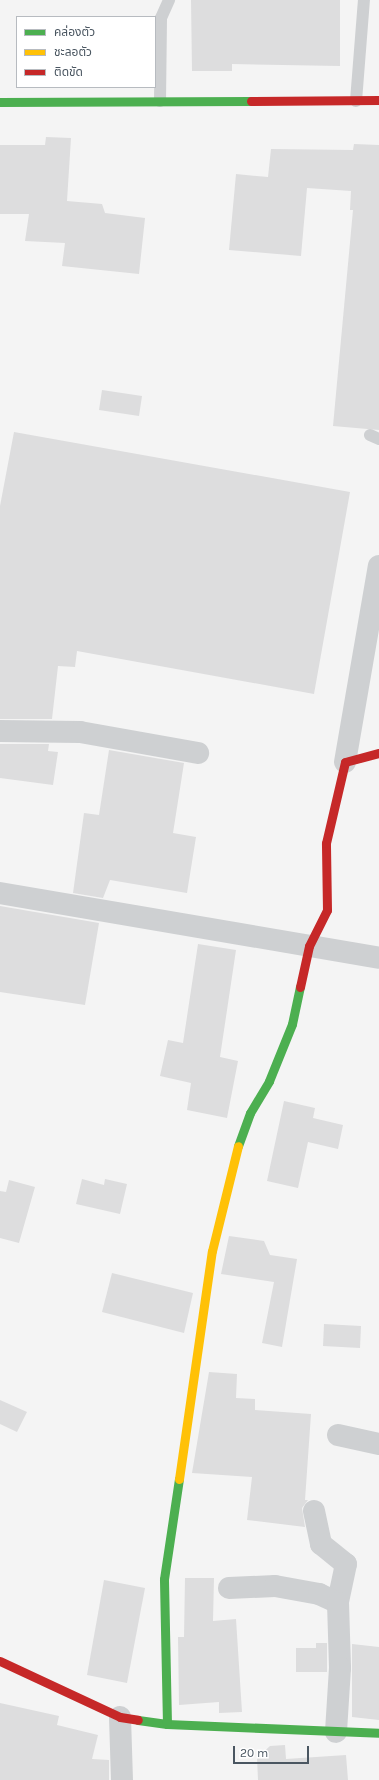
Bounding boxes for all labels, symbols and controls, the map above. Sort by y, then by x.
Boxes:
legend [16,16,156,88]
text: คล่องตัว [54,25,95,39]
text: ชะลอตัว [54,45,92,59]
text: ติดขัด [54,65,83,79]
scale bar [235,1738,311,1764]
text: 20 m [240,1746,268,1760]

